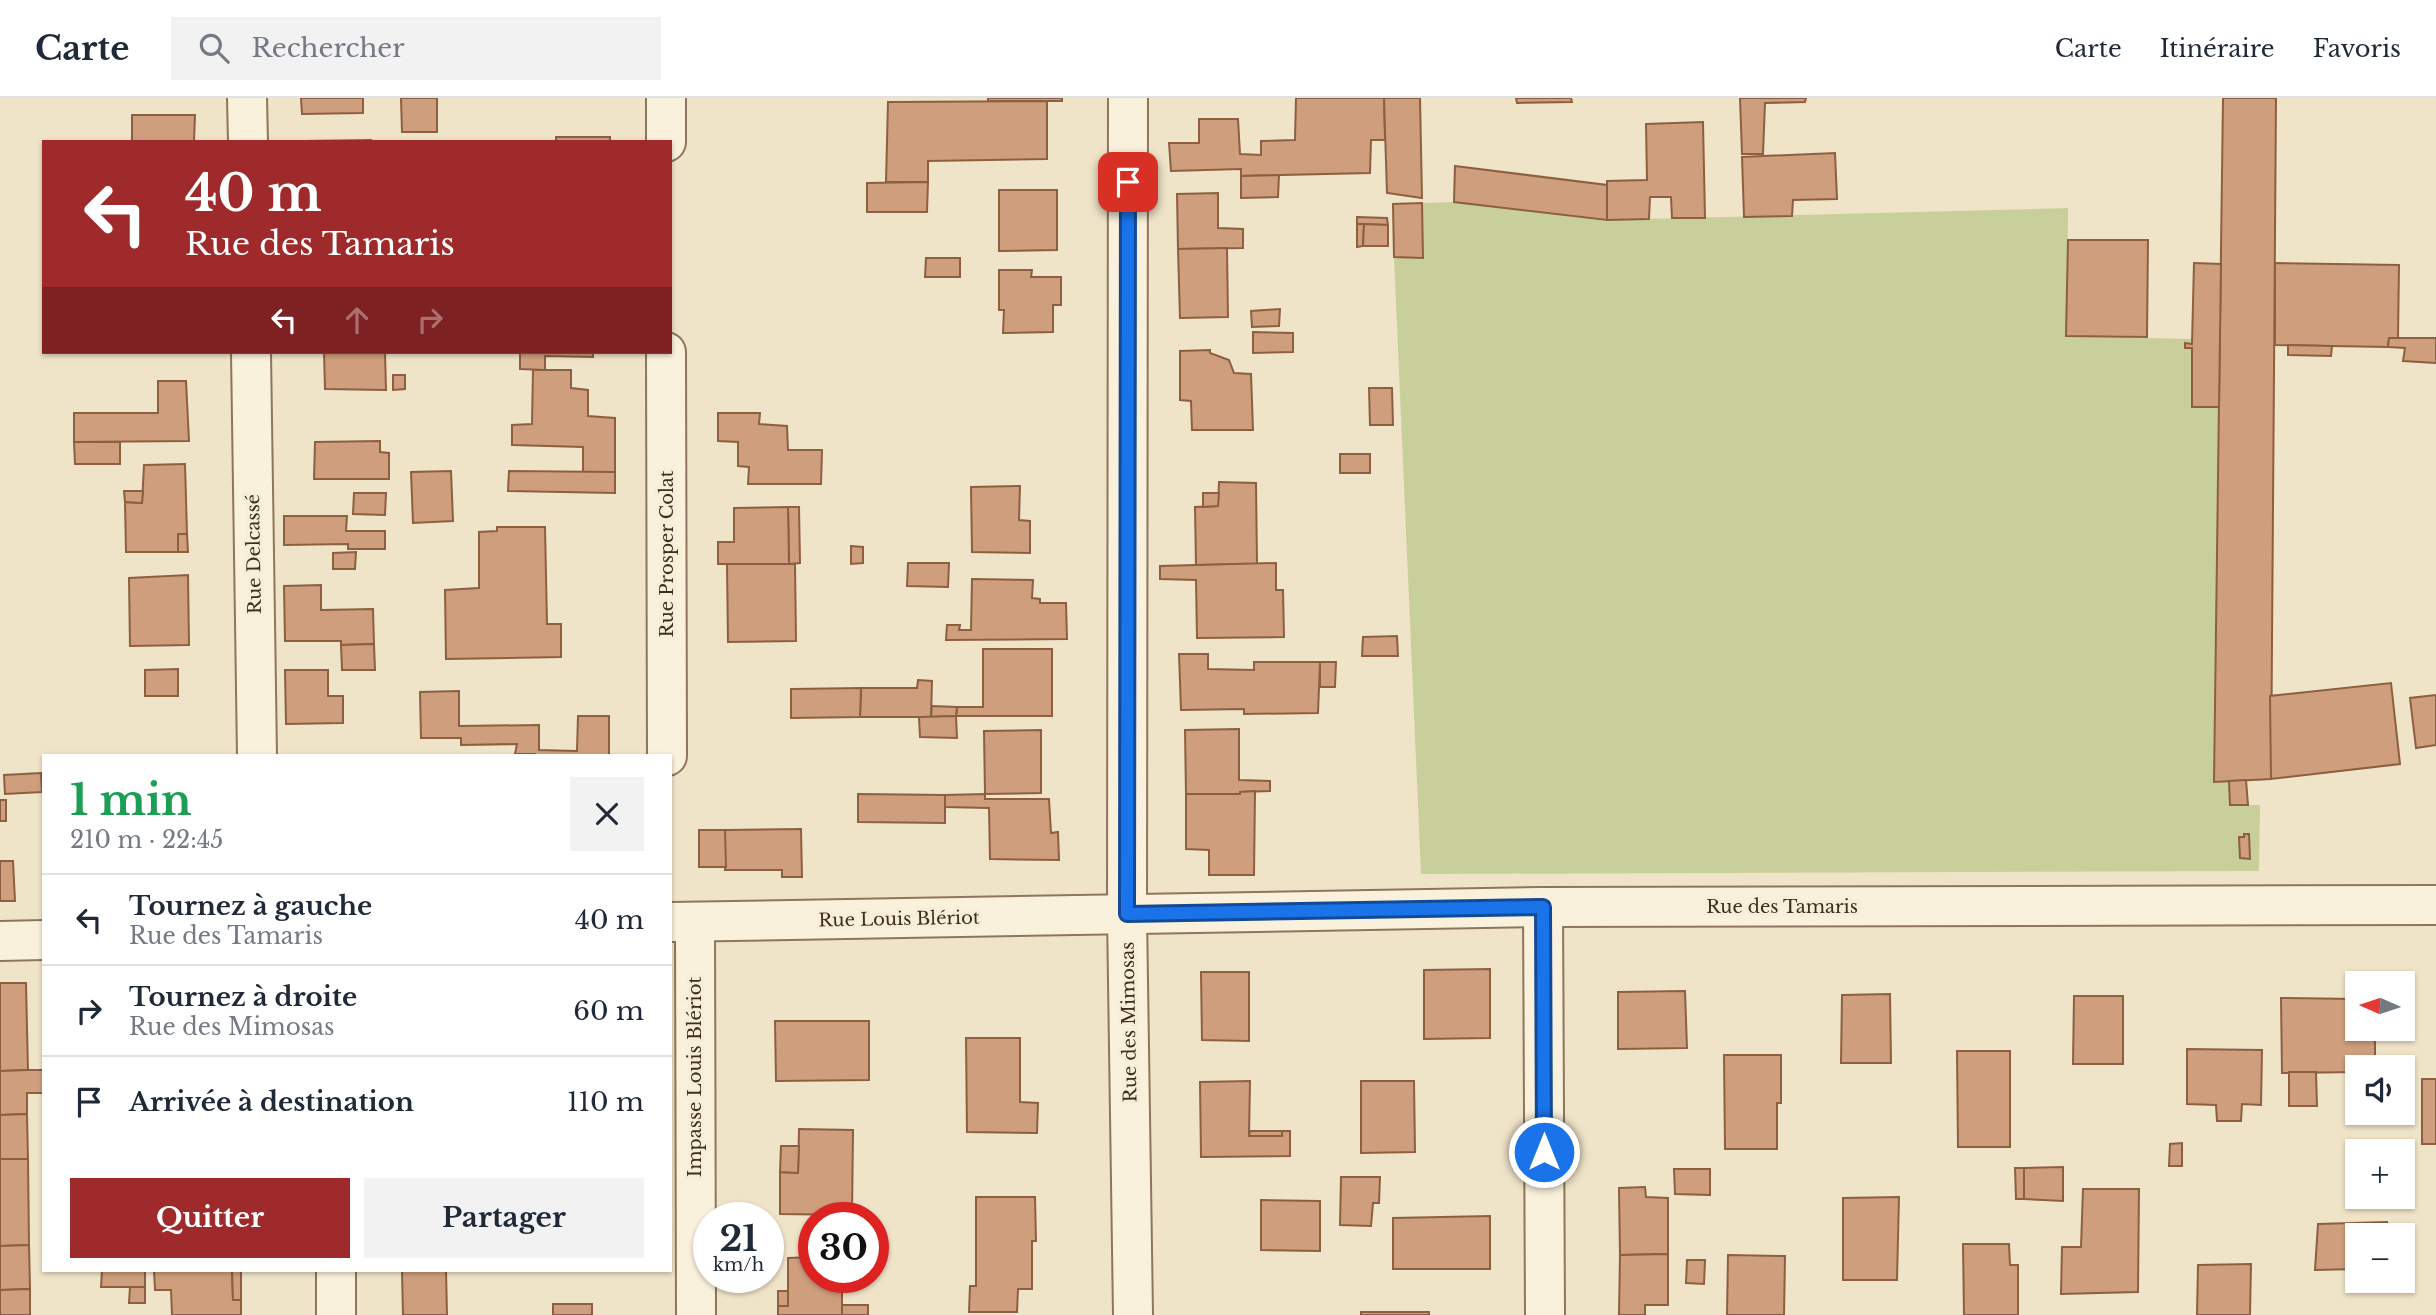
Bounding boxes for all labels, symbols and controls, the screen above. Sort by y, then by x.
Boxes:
search box [171,17,661,80]
text: Carte [35,28,129,69]
icon: search [195,29,233,67]
text: Rechercher [251,32,405,64]
text: Carte [2055,34,2122,63]
text: Itinéraire [2160,34,2275,63]
text: Favoris [2313,34,2401,63]
pin [1098,152,1158,212]
text: 40 m [185,163,322,224]
icon: arrive [1109,163,1147,201]
icon: left [70,168,161,259]
text: Rue des Tamaris [185,224,455,264]
icon: left [265,301,303,339]
icon: ahead [338,301,376,339]
icon: right [411,301,449,339]
street label: Rue Prosper Colat [656,470,678,638]
street label: Rue Delcassé [242,494,266,614]
text: 1 min [70,774,192,826]
button: close [570,777,644,851]
text: 210 m · 22:45 [70,826,223,854]
text: Tournez à gauche [129,890,372,922]
street label: Rue des Tamaris [1706,896,1858,918]
icon: left [70,901,108,939]
text: 40 m [575,904,644,936]
street label: Rue Louis Blériot [818,907,980,931]
text: Rue des Tamaris [129,922,323,950]
street label: Rue des Mimosas [1117,941,1141,1103]
north arrow [2345,971,2415,1041]
map controls [2345,971,2415,1293]
street label: Impasse Louis Blériot [684,977,706,1177]
text: Tournez à droite [129,981,357,1013]
icon: right [70,992,108,1030]
text: 60 m [573,995,644,1027]
text: Rue des Mimosas [129,1013,334,1041]
button: sound [2345,1055,2415,1125]
icon: arrive [70,1083,108,1121]
text: Arrivée à destination [129,1086,414,1118]
text: 110 m [567,1086,644,1118]
position arrow [1507,1115,1581,1189]
button: + [2345,1139,2415,1209]
button: Quitter [70,1178,350,1258]
button: Partager [364,1178,644,1258]
speed limit sign: 30 [798,1202,889,1293]
text: 21 [719,1217,758,1260]
button: − [2345,1223,2415,1293]
text: km/h [713,1254,764,1276]

